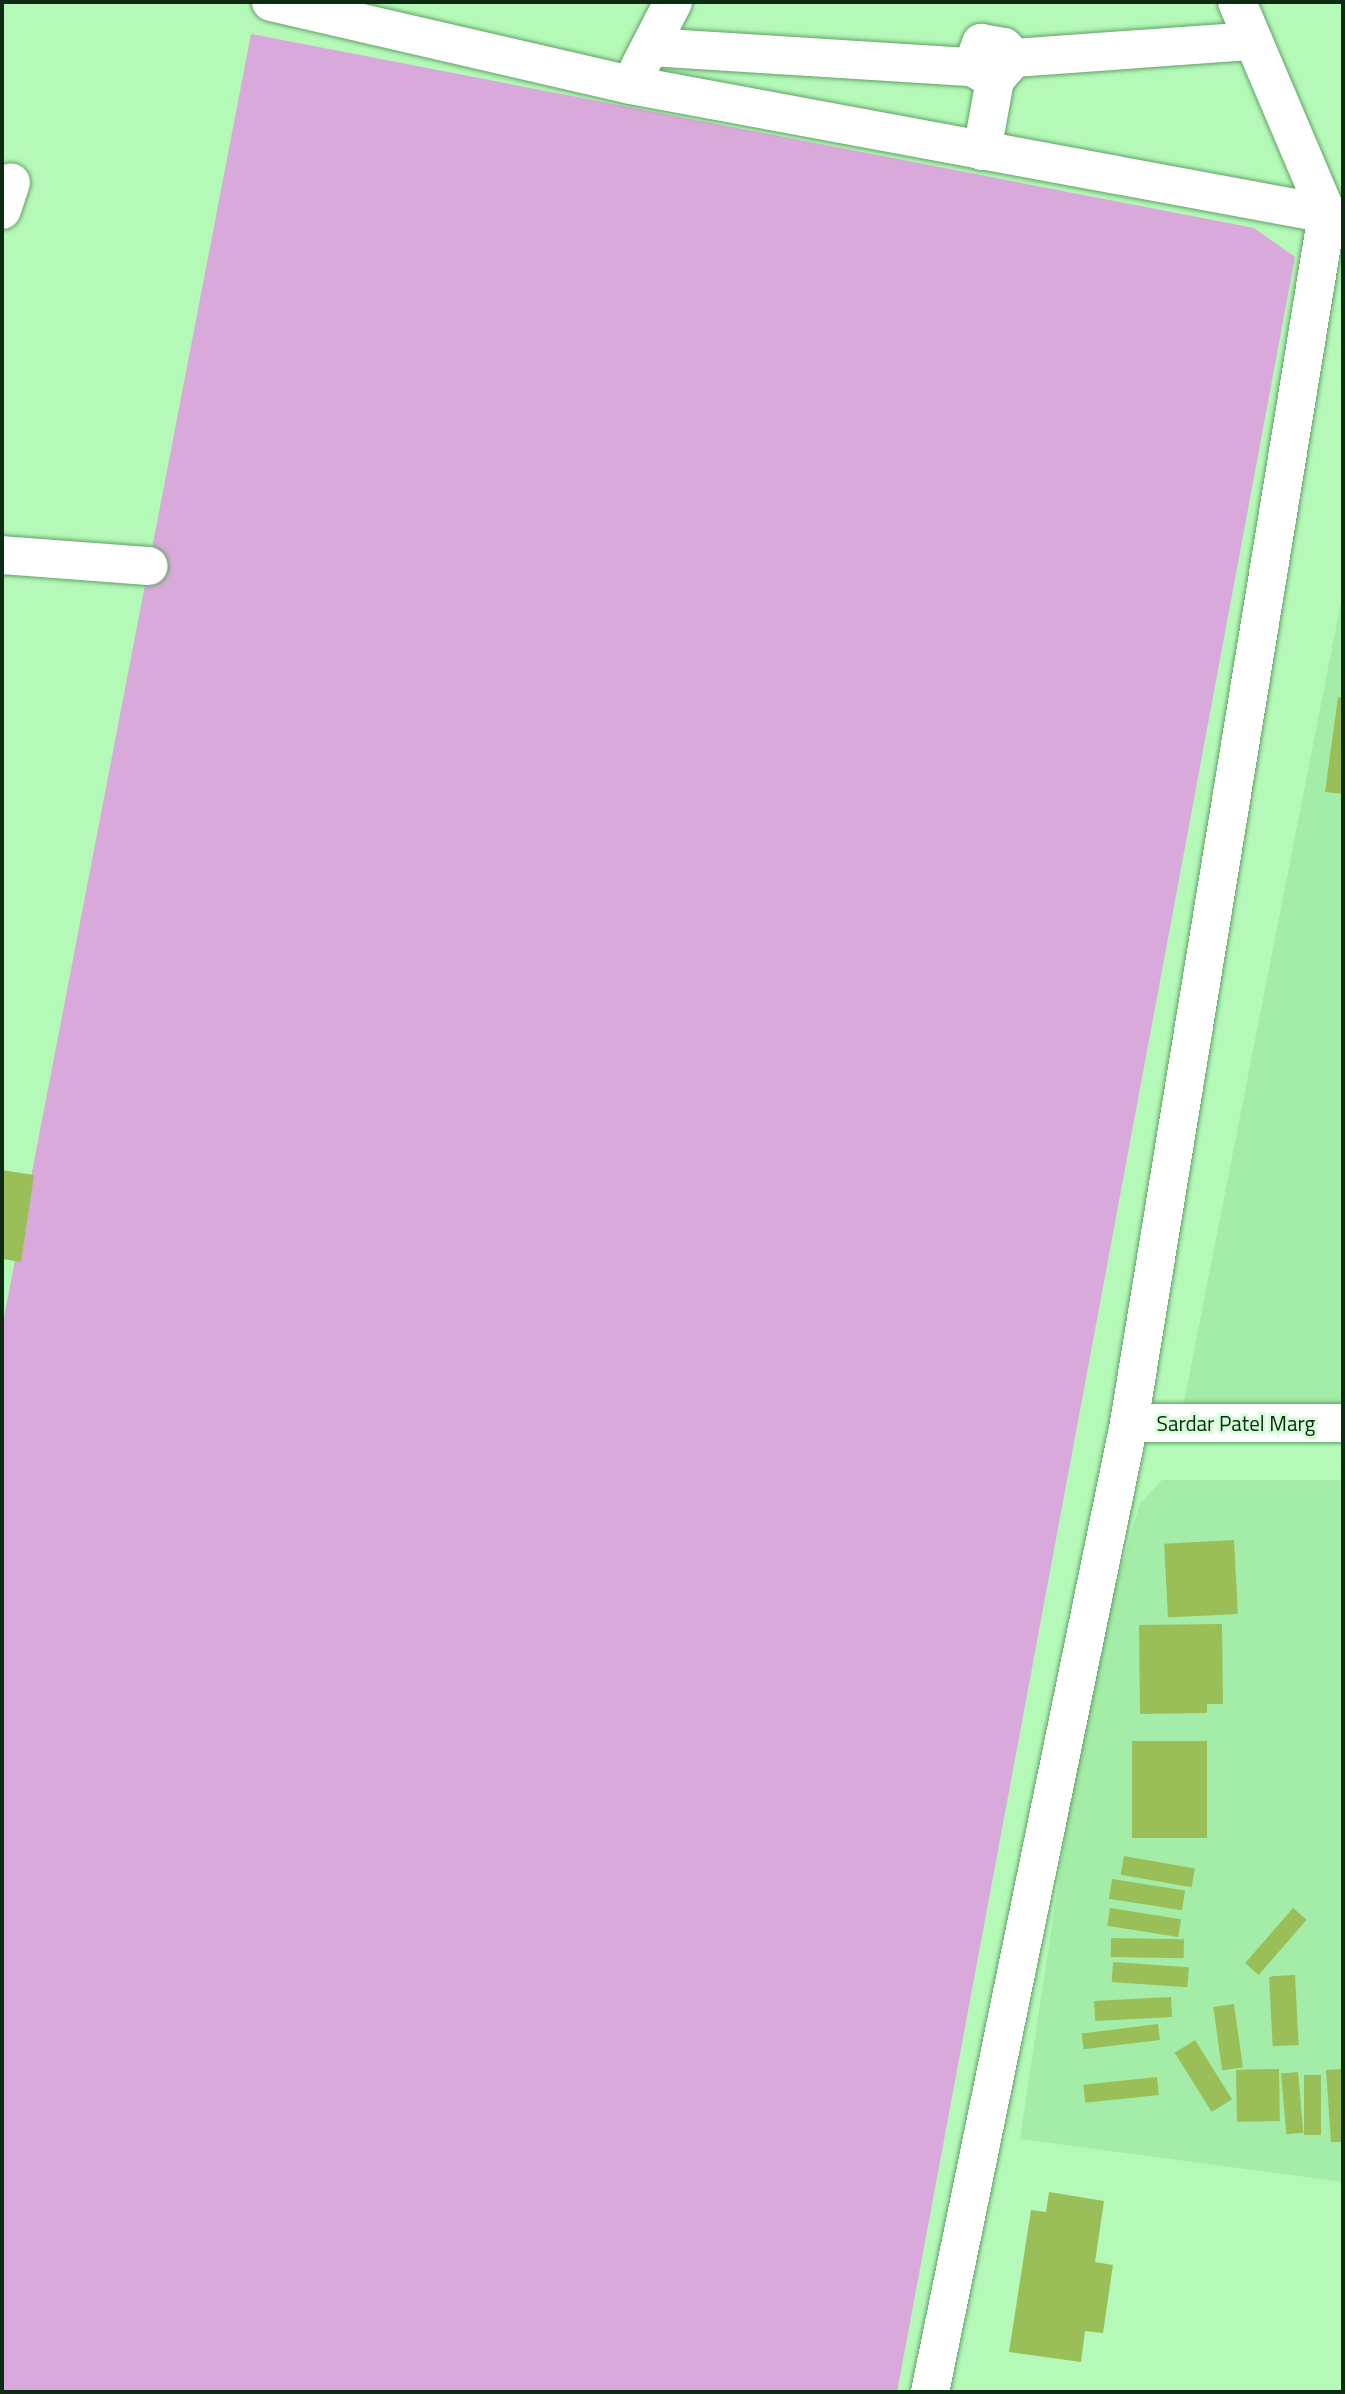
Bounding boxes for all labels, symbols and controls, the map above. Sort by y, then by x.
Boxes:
street label: Sardar Patel Marg [1157,1410,1315,1436]

